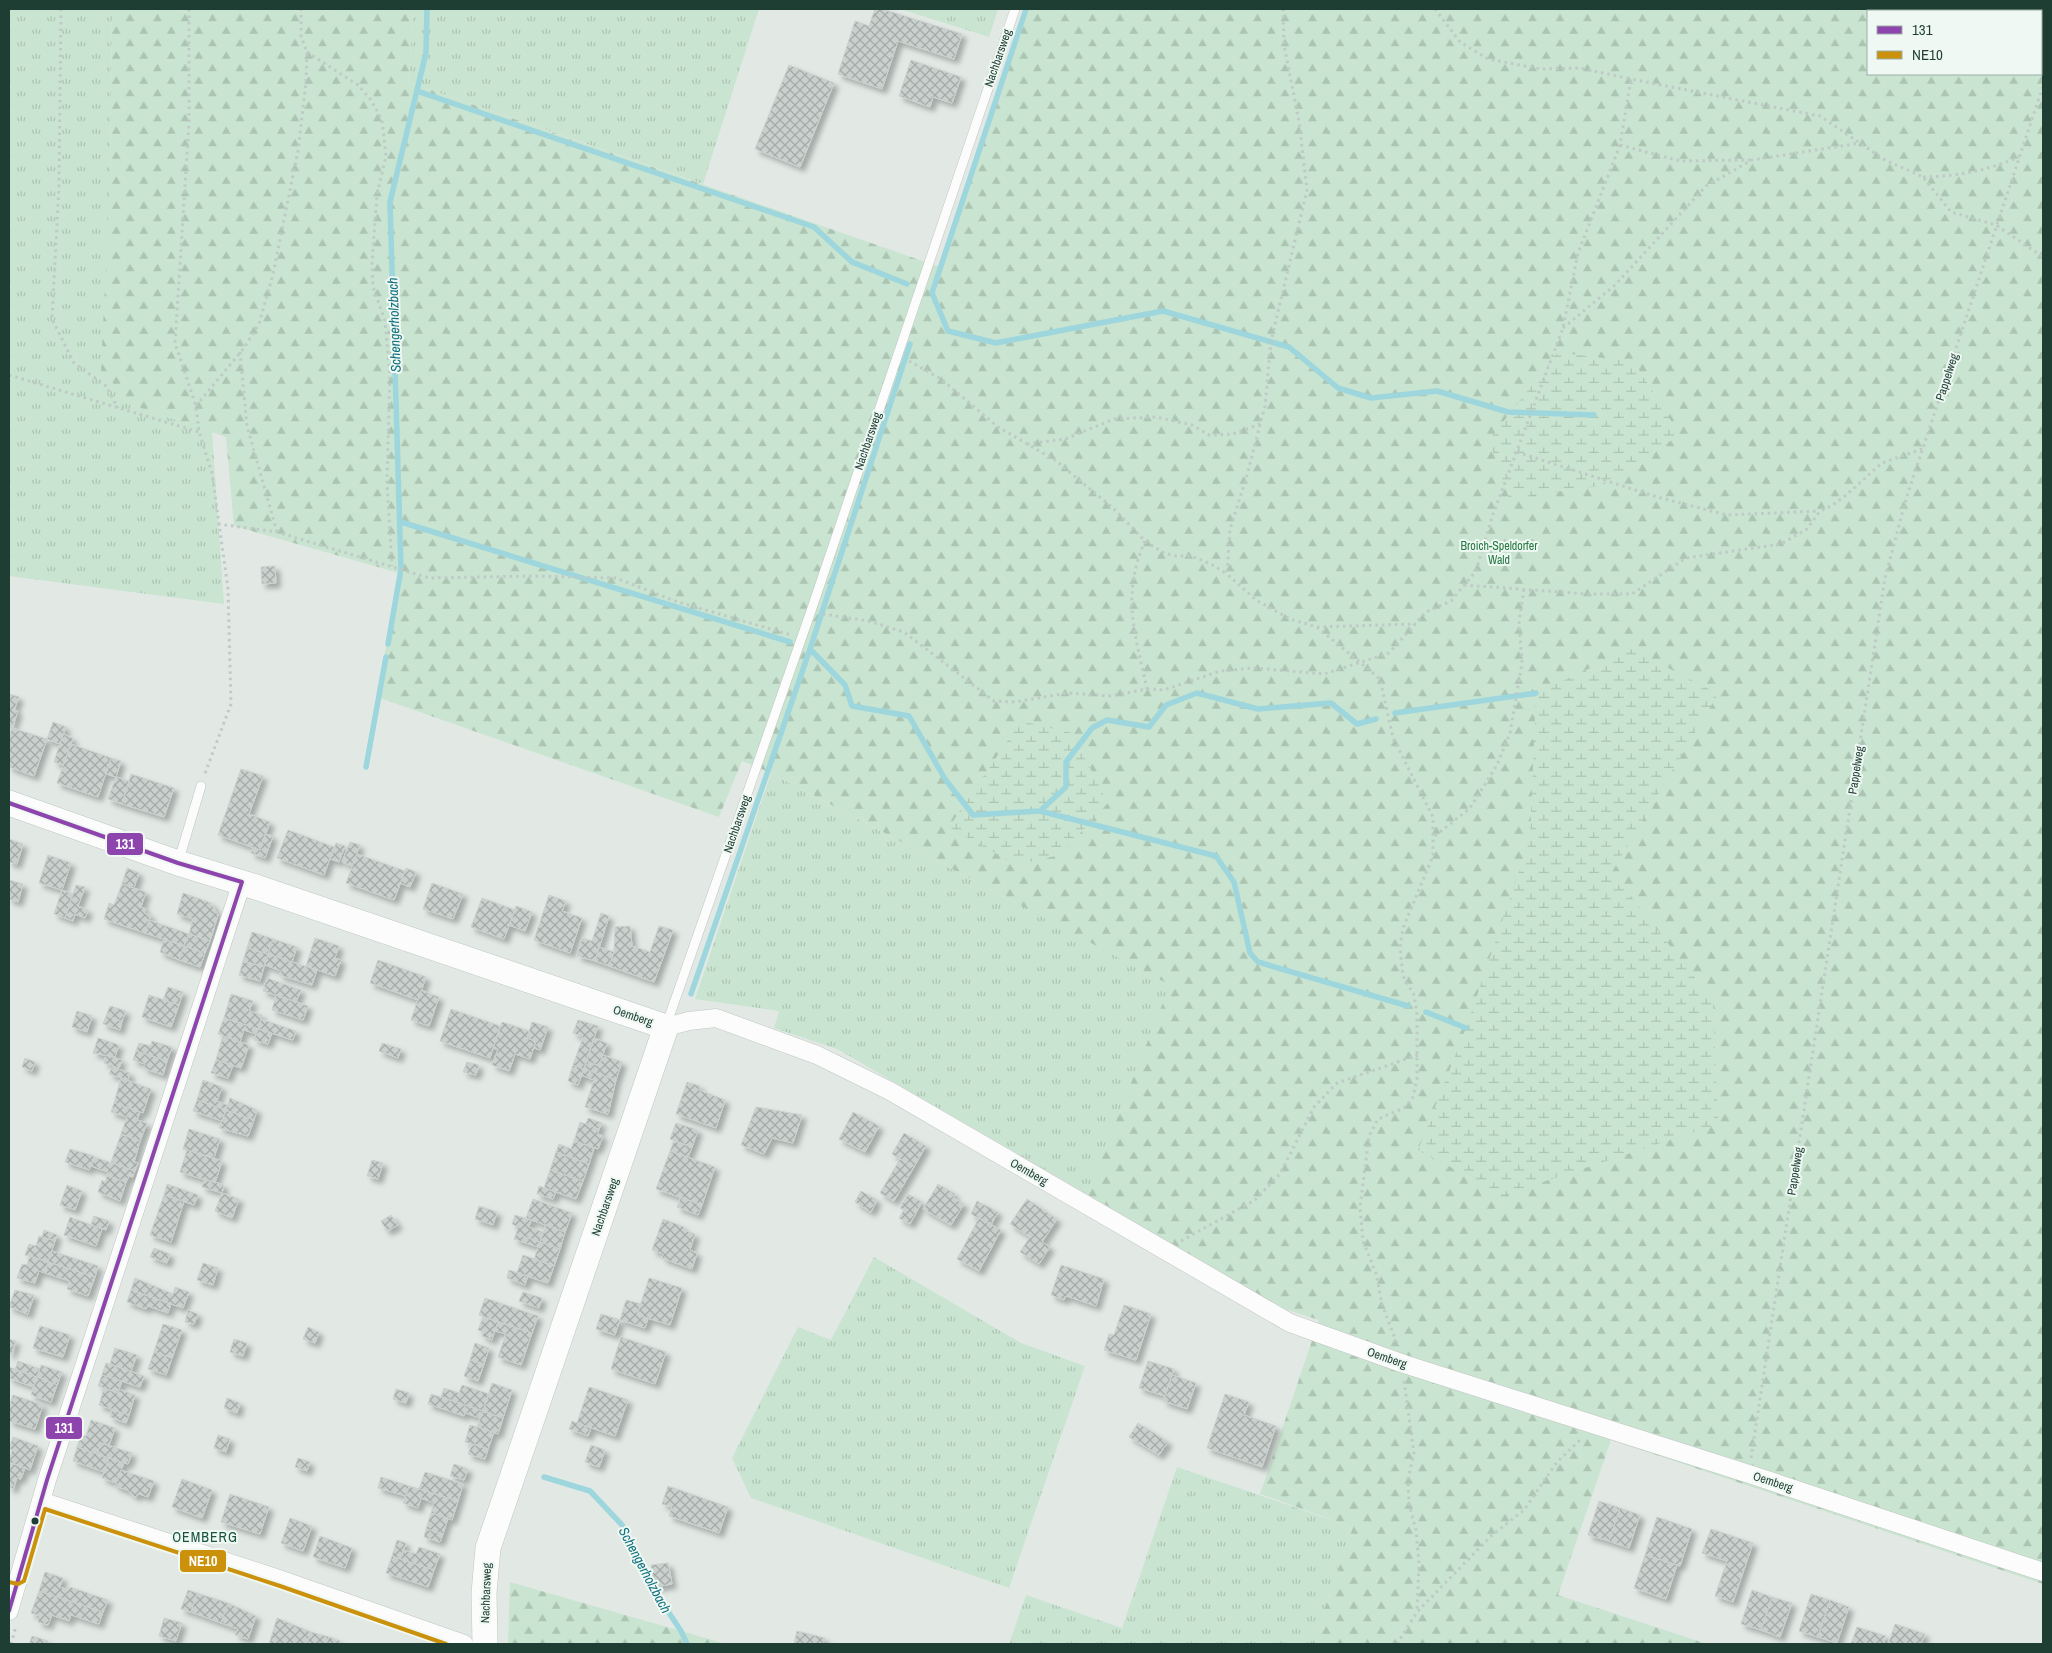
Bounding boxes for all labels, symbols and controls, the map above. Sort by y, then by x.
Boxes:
legend [1867,10,2042,75]
text: 131 [1912,19,1933,40]
street label: Nachbarsweg [981,26,1016,89]
text: NE10 [1912,44,1943,65]
water label: Schengerholzbach [383,277,405,373]
street label: Pappelweg [1932,351,1962,403]
street label: Nachbarsweg [851,409,886,472]
park label: Broich-Speldorfer Wald [1460,538,1538,568]
street label: Pappelweg [1844,744,1868,795]
street label: Nachbarsweg [720,792,755,855]
line badge: 131 [106,832,144,856]
text: 131 [115,835,135,853]
street label: Oemberg [611,1002,655,1030]
street label: Pappelweg [1783,1145,1807,1196]
street label: Oemberg [1007,1155,1051,1189]
street label: Nachbarsweg [588,1175,623,1238]
street label: Oemberg [1365,1344,1409,1372]
line badge: 131 [45,1416,83,1440]
text: 131 [54,1419,74,1437]
street label: Oemberg [1751,1468,1795,1496]
unlabelled marker [30,1516,40,1526]
water label: Schengerholzbach [615,1524,675,1616]
district label: OEMBERG [172,1528,238,1546]
line badge: NE10 [179,1549,227,1573]
text: NE10 [189,1552,217,1570]
street label: Nachbarsweg [477,1562,495,1623]

